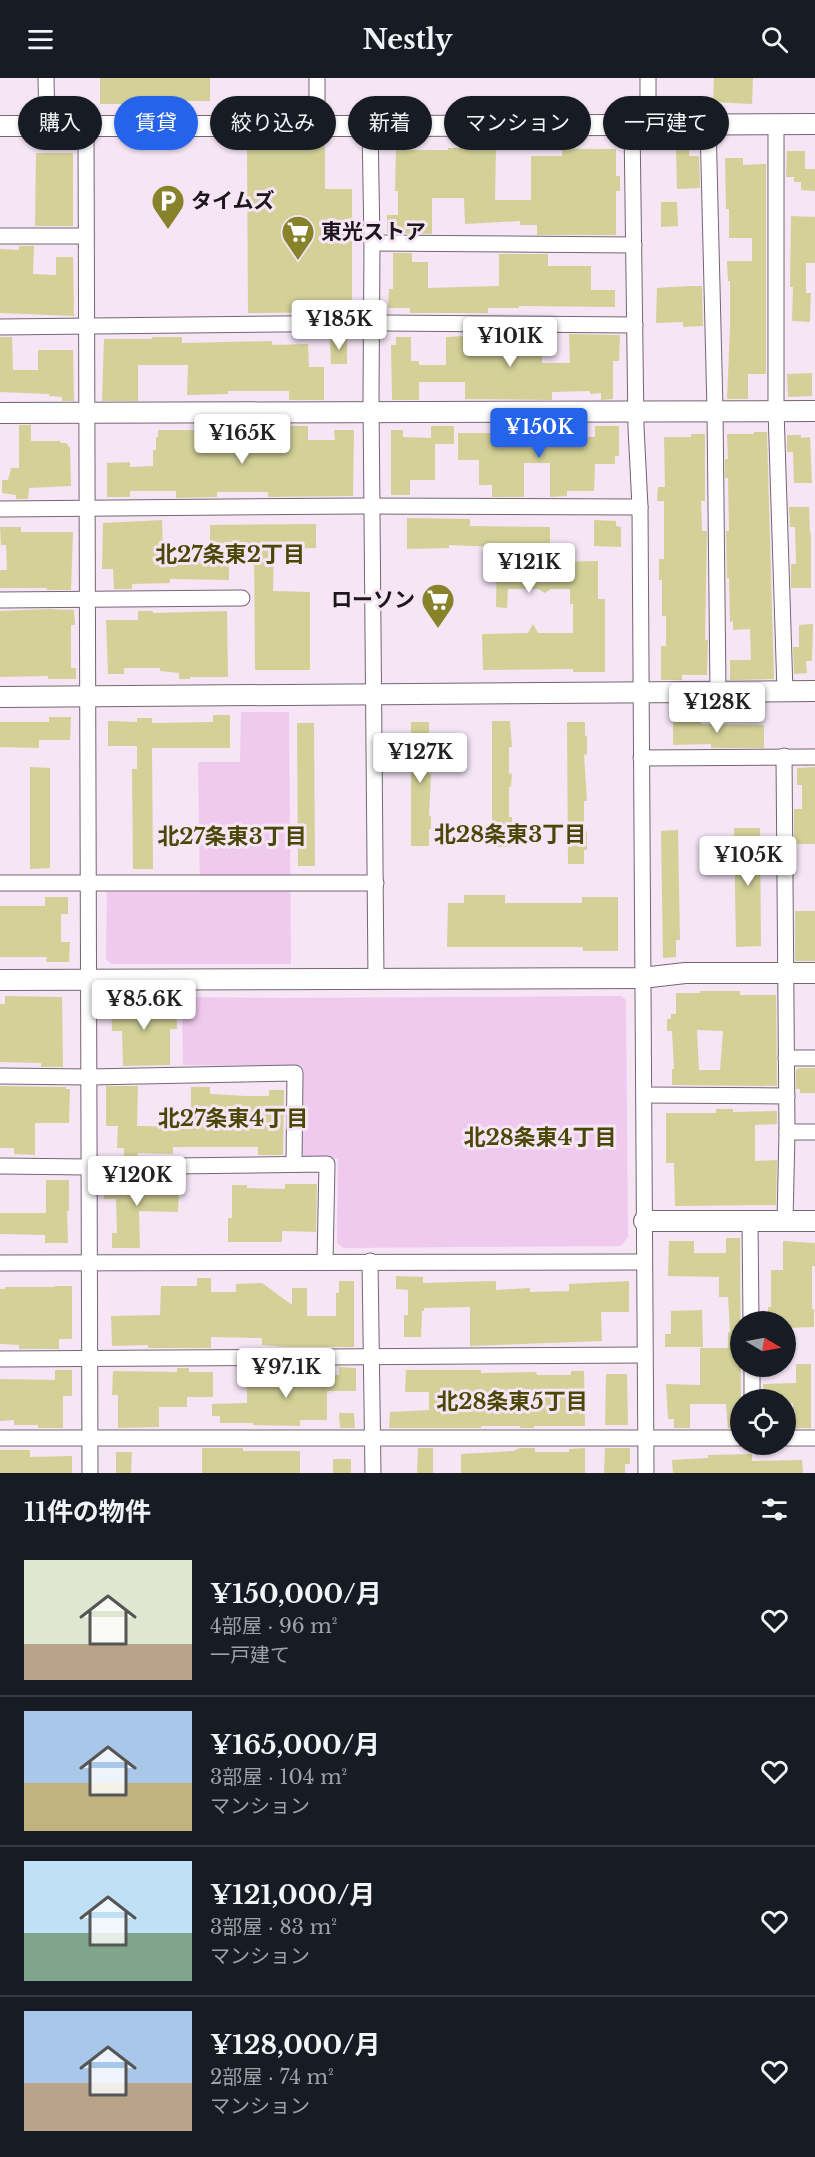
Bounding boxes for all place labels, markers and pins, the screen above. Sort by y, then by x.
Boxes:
parking icon: タイムズ [150,183,186,230]
place label: タイムズ [191,188,275,214]
supermarket icon: 東光ストア [280,214,316,261]
place label: 東光ストア [321,219,426,245]
pin: ¥185K [297,300,381,351]
pin: ¥101K [468,317,552,368]
pin: ¥150K [497,408,581,459]
pin: ¥165K [200,414,284,465]
pin: ¥121K [487,543,571,594]
supermarket icon: ローソン [420,582,456,629]
place label: ローソン [331,587,415,613]
pin: ¥128K [675,683,759,734]
pin: ¥127K [378,733,462,784]
pin: ¥105K [706,836,790,887]
pin: ¥85.6K [95,980,193,1031]
pin: ¥120K [95,1156,179,1207]
pin: ¥97.1K [237,1348,335,1399]

